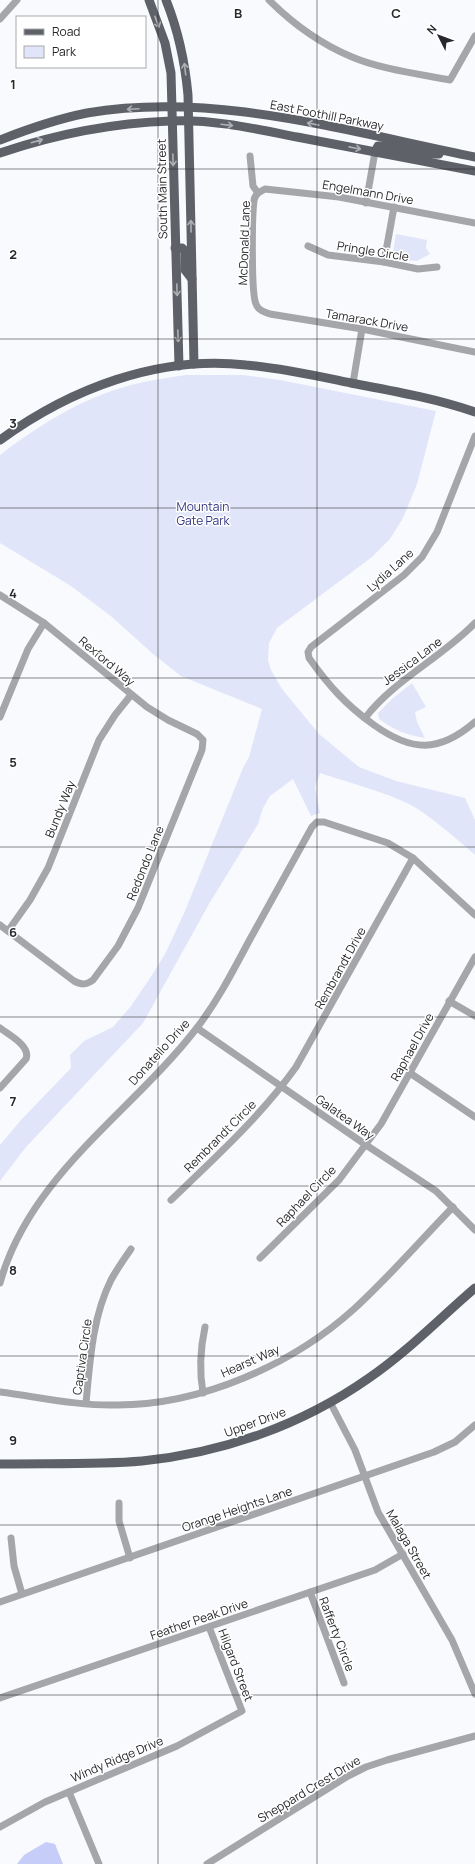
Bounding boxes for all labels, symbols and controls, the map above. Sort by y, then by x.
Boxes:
text: B [234,4,242,22]
text: C [391,4,401,22]
one-way arrow [154,15,161,28]
legend [16,16,146,68]
north arrow [419,16,459,56]
text: N [423,21,439,37]
text: Road [52,23,80,40]
text: Park [52,43,77,60]
one-way arrow [181,63,189,76]
text: 1 [10,75,16,93]
street label: East Foothill Parkway [269,96,386,134]
one-way arrow [127,105,140,112]
one-way arrow [307,120,320,128]
one-way arrow [221,122,234,129]
one-way arrow [30,137,43,144]
street label: South Main Street [153,139,171,239]
one-way arrow [349,144,362,152]
one-way arrow [169,153,177,166]
street label: Engelmann Drive [321,176,415,208]
street label: McDonald Lane [234,200,254,286]
one-way arrow [187,220,195,233]
street label: Pringle Circle [336,237,410,265]
text: 2 [9,245,17,263]
one-way arrow [173,283,180,296]
street label: Tamarack Drive [324,304,410,336]
one-way arrow [174,329,182,342]
text: 3 [9,414,17,432]
park label: Mountain Gate Park [176,498,231,529]
street label: Lydia Lane [363,544,417,596]
text: 4 [9,584,17,602]
street label: Rexford Way [75,632,139,690]
street label: Jessica Lane [379,633,445,689]
text: 5 [9,753,17,771]
street label: Bundy Way [41,777,80,840]
street label: Redondo Lane [122,823,168,903]
text: 6 [9,923,17,941]
street label: Rembrandt Drive [310,924,370,1012]
street label: Raphael Drive [386,1010,438,1084]
street label: Donatello Drive [125,1015,193,1089]
street label: Galatea Way [312,1090,378,1144]
text: 7 [10,1092,17,1110]
street label: Rembrandt Circle [180,1096,260,1176]
street label: Raphael Circle [272,1162,340,1230]
text: 8 [9,1261,17,1279]
street label: Captiva Circle [68,1318,96,1396]
street label: Hearst Way [218,1340,283,1382]
street label: Upper Drive [222,1403,288,1441]
text: 9 [9,1431,17,1449]
street label: Orange Heights Lane [180,1482,294,1536]
street label: Malaga Street [382,1506,436,1582]
street label: Feather Peak Drive [148,1594,250,1644]
street label: Rafferty Circle [315,1594,359,1674]
street label: Hilgard Street [214,1626,258,1704]
street label: Windy Ridge Drive [68,1732,166,1786]
street label: Sheppard Crest Drive [254,1751,364,1827]

